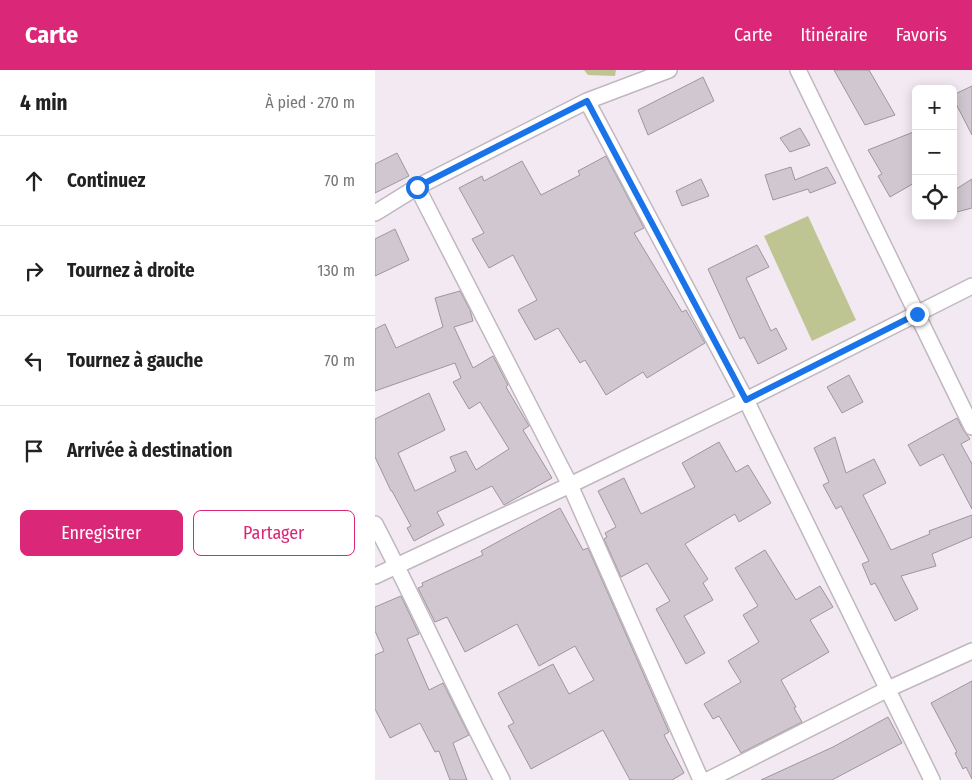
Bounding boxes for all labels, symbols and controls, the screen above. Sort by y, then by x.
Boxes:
text: Carte [25,21,78,49]
text: Carte [734,24,772,46]
text: Itinéraire [800,24,868,46]
text: Favoris [896,24,947,46]
map controls [912,85,957,220]
button: + [912,85,957,130]
text: 4 min [20,90,68,116]
text: À pied · 270 m [265,93,355,112]
button: − [912,130,957,175]
icon: ahead [20,167,48,195]
text: Continuez [67,169,146,192]
text: 70 m [324,171,355,190]
button: locate [912,175,957,220]
route start [406,176,429,199]
icon: right [20,257,48,285]
text: Tournez à droite [67,259,195,282]
text: 130 m [317,261,355,280]
route end [906,303,929,326]
icon: left [20,347,48,375]
text: Tournez à gauche [67,349,203,372]
text: 70 m [324,351,355,370]
icon: arrive [20,437,48,465]
text: Arrivée à destination [67,439,233,462]
button: Enregistrer [20,510,183,556]
button: Partager [193,510,355,556]

